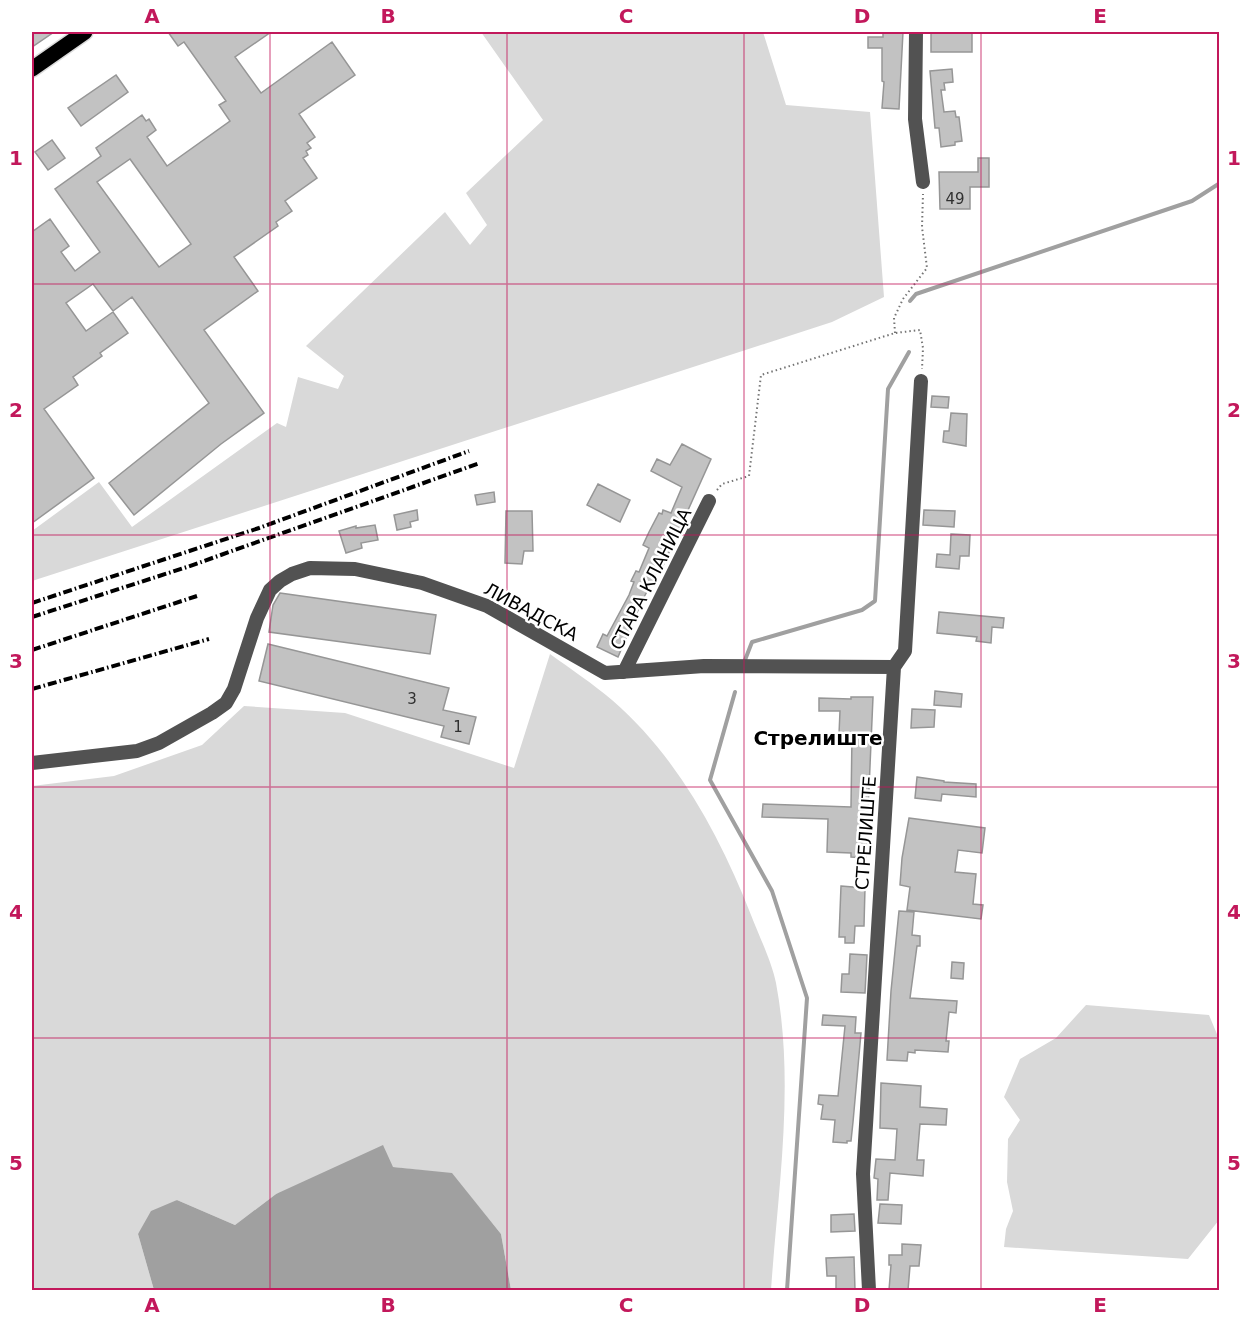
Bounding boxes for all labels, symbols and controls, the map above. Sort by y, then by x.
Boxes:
text: A [144,4,160,28]
text: B [380,4,396,28]
text: C [619,4,633,28]
text: D [854,4,870,28]
text: E [1093,4,1107,28]
text: 1 [9,146,23,170]
text: 1 [1227,146,1241,170]
house number: 49 [945,190,965,208]
text: 2 [9,398,23,422]
text: 2 [1227,398,1241,422]
street label: СТАРА КЛАНИЦА [606,504,696,653]
street label: ЛИВАДСКА [481,578,582,645]
text: 3 [9,649,23,673]
text: 3 [1227,649,1241,673]
house number: 3 [407,690,417,708]
house number: 1 [453,718,463,736]
district label: Стрелиште [753,726,883,750]
street label: СТРЕЛИШТЕ [851,775,880,891]
text: 4 [9,900,23,924]
text: 4 [1227,900,1241,924]
text: 5 [9,1151,23,1175]
text: 5 [1227,1151,1241,1175]
text: A [144,1293,160,1317]
text: B [380,1293,396,1317]
text: C [619,1293,633,1317]
text: D [854,1293,870,1317]
text: E [1093,1293,1107,1317]

